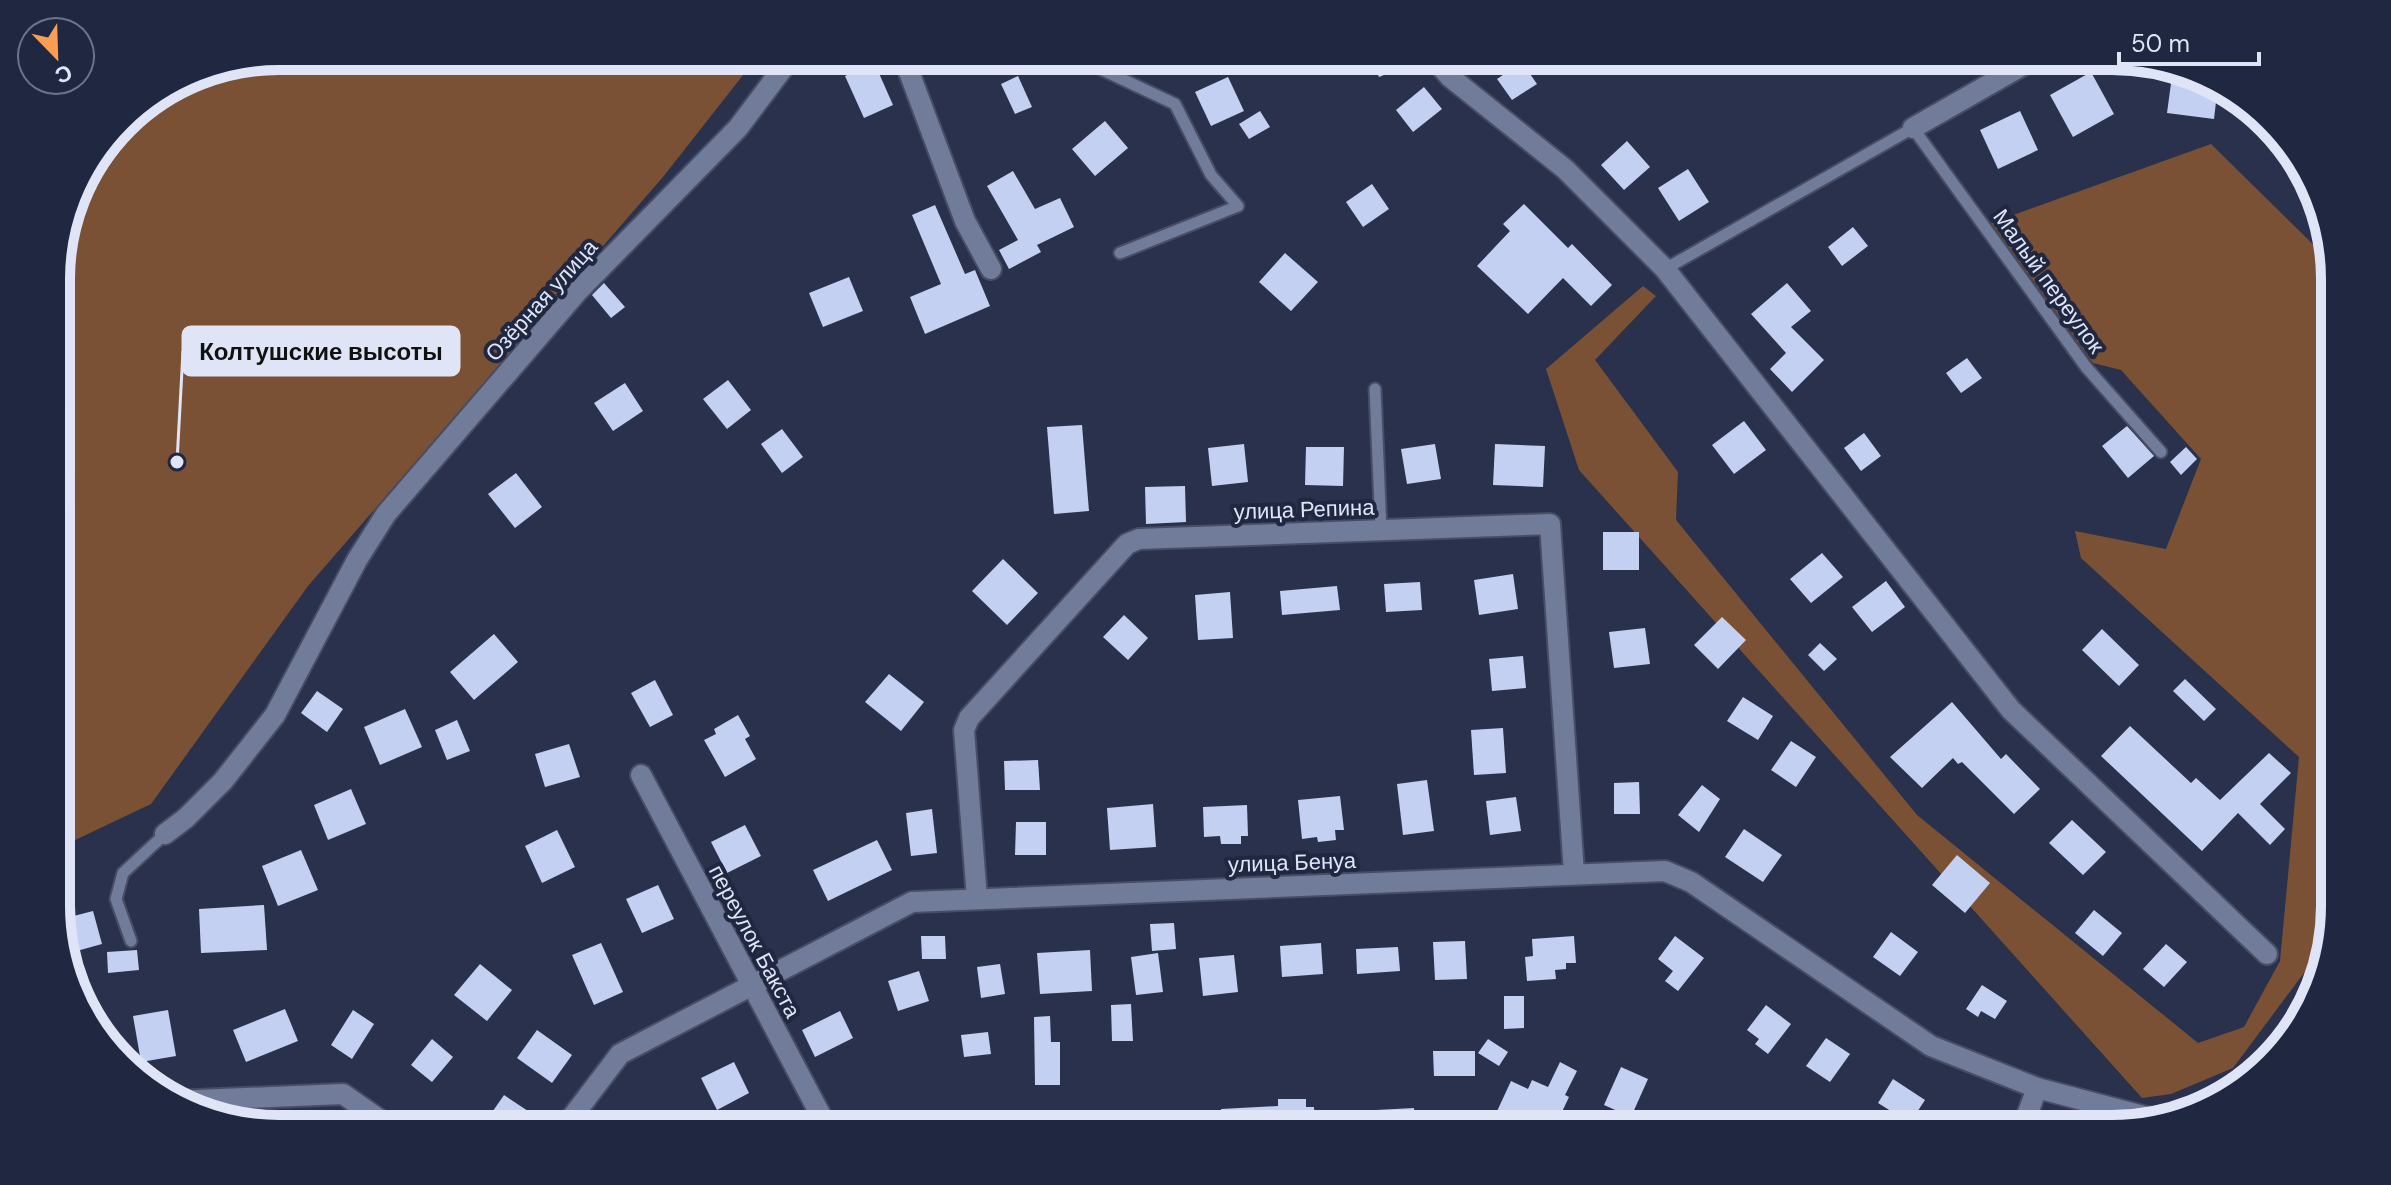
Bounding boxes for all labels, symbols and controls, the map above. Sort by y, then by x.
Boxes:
north arrow [16,16,96,96]
scale bar [2119,16,2259,66]
text: 50 m [2131,28,2190,59]
text: С [51,57,77,90]
street label: Малый переулок [1986,203,2111,359]
street label: Озёрная улица [479,233,604,367]
callout: Колтушские высоты [183,327,459,375]
text: Колтушские высоты [199,336,443,367]
street label: улица Репина [1233,493,1376,526]
street label: улица Бенуа [1227,846,1357,879]
street label: переулок Бакста [702,860,807,1023]

